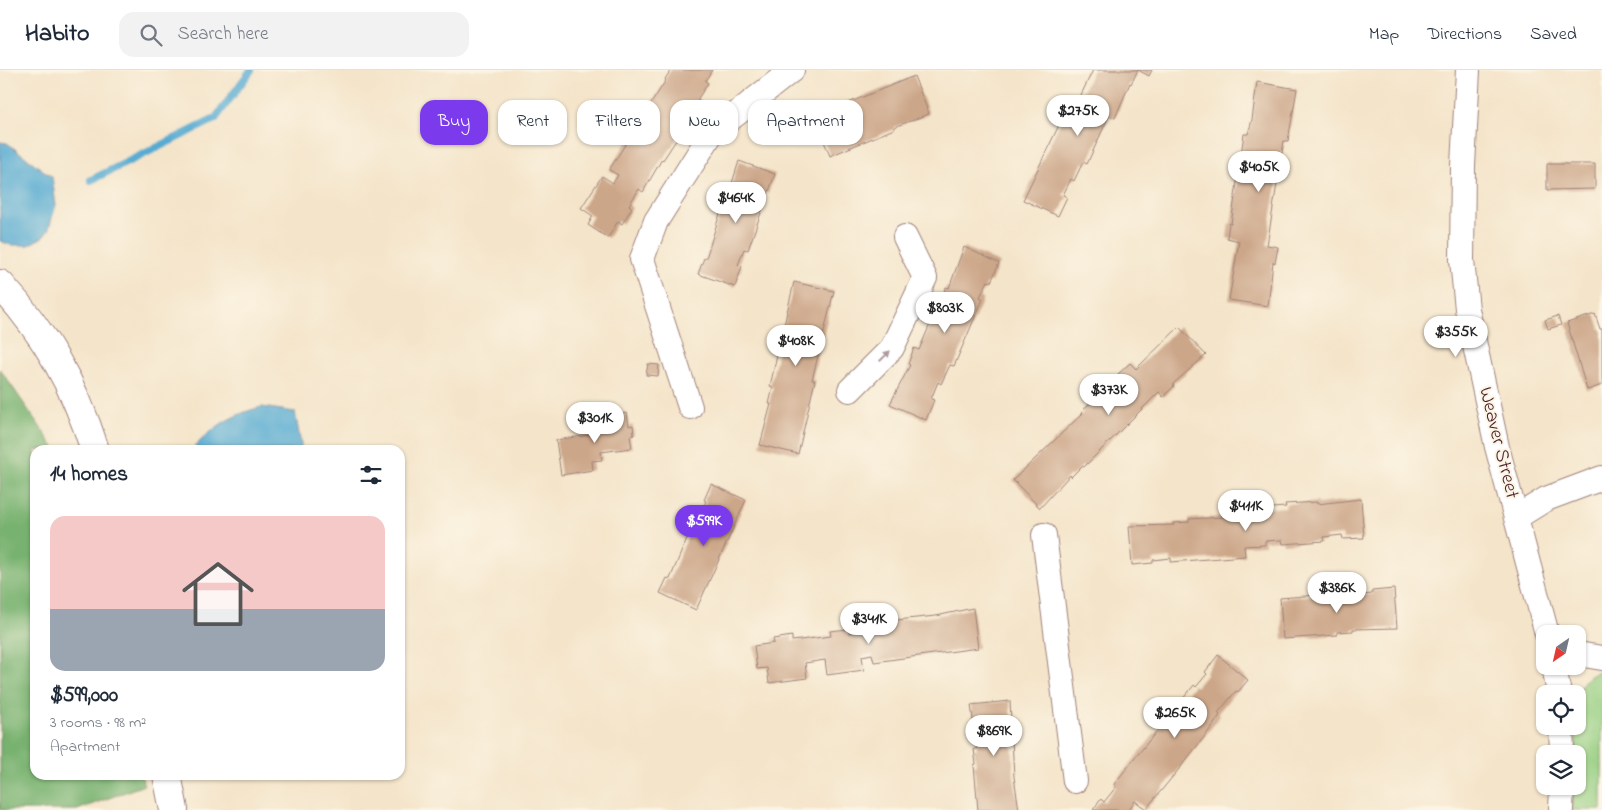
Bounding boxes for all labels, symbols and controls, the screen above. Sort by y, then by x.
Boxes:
search box [119,12,469,57]
text: Habito [25,17,89,52]
icon: search [137,21,165,49]
text: Search here [177,21,268,48]
text: Map [1369,22,1399,48]
text: Directions [1427,22,1502,48]
text: Saved [1530,22,1577,48]
pin: $275K [1043,94,1113,137]
text: $275K [1057,99,1099,123]
chip: Buy [420,100,488,145]
chip: Rent [498,100,567,145]
chip: Filters [577,100,660,145]
chip: New [670,100,738,145]
chip: Apartment [748,100,863,145]
pin: $405K [1224,150,1294,193]
text: $405K [1239,155,1279,179]
pin: $464K [701,182,771,224]
text: $464K [717,186,755,210]
pin: $803K [910,292,980,334]
text: $803K [927,296,963,320]
pin: $355K [1421,316,1491,358]
text: $355K [1435,320,1477,344]
pin: $408K [761,324,831,367]
text: $408K [778,329,814,353]
one-way arrow [879,350,891,362]
pin: $373K [1074,374,1144,416]
text: $373K [1090,378,1128,402]
street label: Weaver Street [1470,384,1526,502]
pin: $301K [560,402,630,444]
text: $301K [577,406,613,430]
text: 14 homes [50,460,128,490]
icon: filters [357,461,385,489]
pin: $411K [1211,490,1281,532]
text: $411K [1229,494,1263,518]
pin: $599K [669,504,739,547]
text: $599K [686,509,722,533]
icon: home [173,549,263,639]
pin: $386K [1302,572,1372,614]
text: $386K [1318,576,1356,600]
pin: $341K [834,602,904,645]
text: $341K [851,607,887,631]
north arrow [1536,625,1586,675]
map controls [1536,625,1586,795]
text: $599,000 [50,681,118,711]
button: locate [1536,685,1586,735]
pin: $265K [1140,696,1210,739]
text: $265K [1154,701,1196,725]
text: 3 rooms · 98 m² [50,711,146,735]
pin: $869K [959,714,1029,757]
text: $869K [976,719,1012,743]
text: Apartment [50,735,120,759]
button: layers [1536,745,1586,795]

